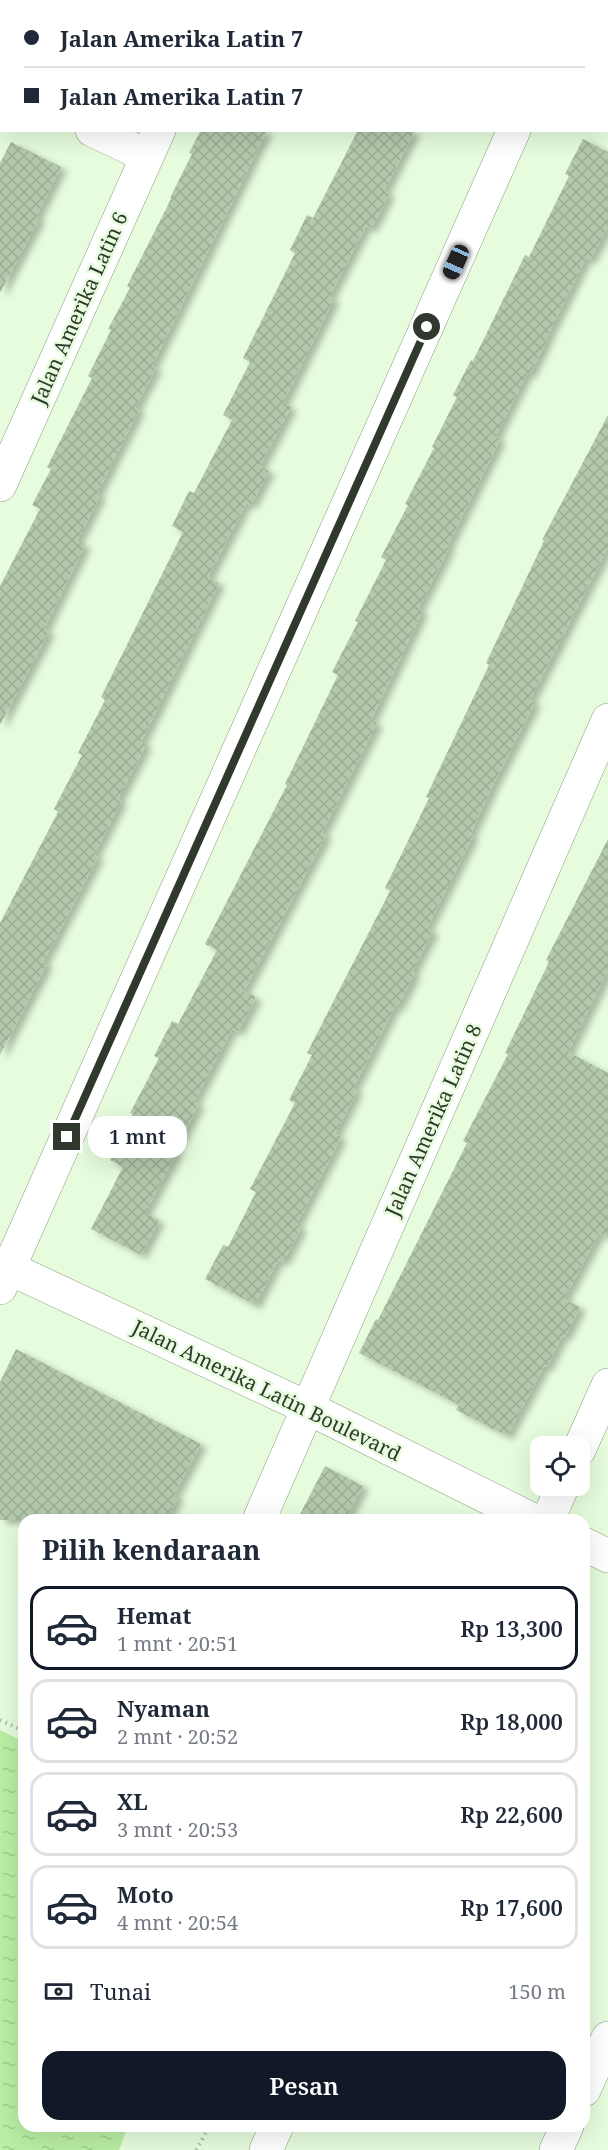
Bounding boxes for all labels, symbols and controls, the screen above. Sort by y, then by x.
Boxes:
text: Jalan Amerika Latin 7 [60,23,303,53]
text: Jalan Amerika Latin 7 [60,81,303,111]
street label: Jalan Amerika Latin 6 [24,207,134,409]
car [440,242,472,282]
route start [413,313,440,340]
street label: Jalan Amerika Latin 8 [378,1019,488,1221]
callout: 1 mnt [88,1116,187,1158]
route end [53,1123,80,1150]
text: 1 mnt [109,1123,166,1150]
street label: Jalan Amerika Latin Boulevard [127,1313,406,1467]
map controls [530,1436,590,1496]
button: locate [530,1436,590,1496]
text: Pilih kendaraan [42,1531,261,1568]
text: Hemat [117,1600,191,1630]
icon: car [45,1601,99,1655]
text: Rp 13,300 [460,1613,563,1643]
text: 1 mnt · 20:51 [117,1630,238,1657]
text: Nyaman [117,1693,210,1723]
icon: car [45,1694,99,1748]
text: Rp 18,000 [460,1706,563,1736]
text: 2 mnt · 20:52 [117,1723,238,1750]
text: XL [117,1786,148,1816]
icon: car [45,1787,99,1841]
text: Rp 22,600 [460,1799,563,1829]
text: 3 mnt · 20:53 [117,1816,238,1843]
text: Moto [117,1879,174,1909]
icon: car [45,1880,99,1934]
text: Rp 17,600 [460,1892,563,1922]
text: 4 mnt · 20:54 [117,1909,238,1936]
icon: cash [42,1975,75,2008]
text: Tunai [90,1976,151,2006]
text: 150 m [508,1978,566,2005]
button: Pesan [42,2051,566,2120]

